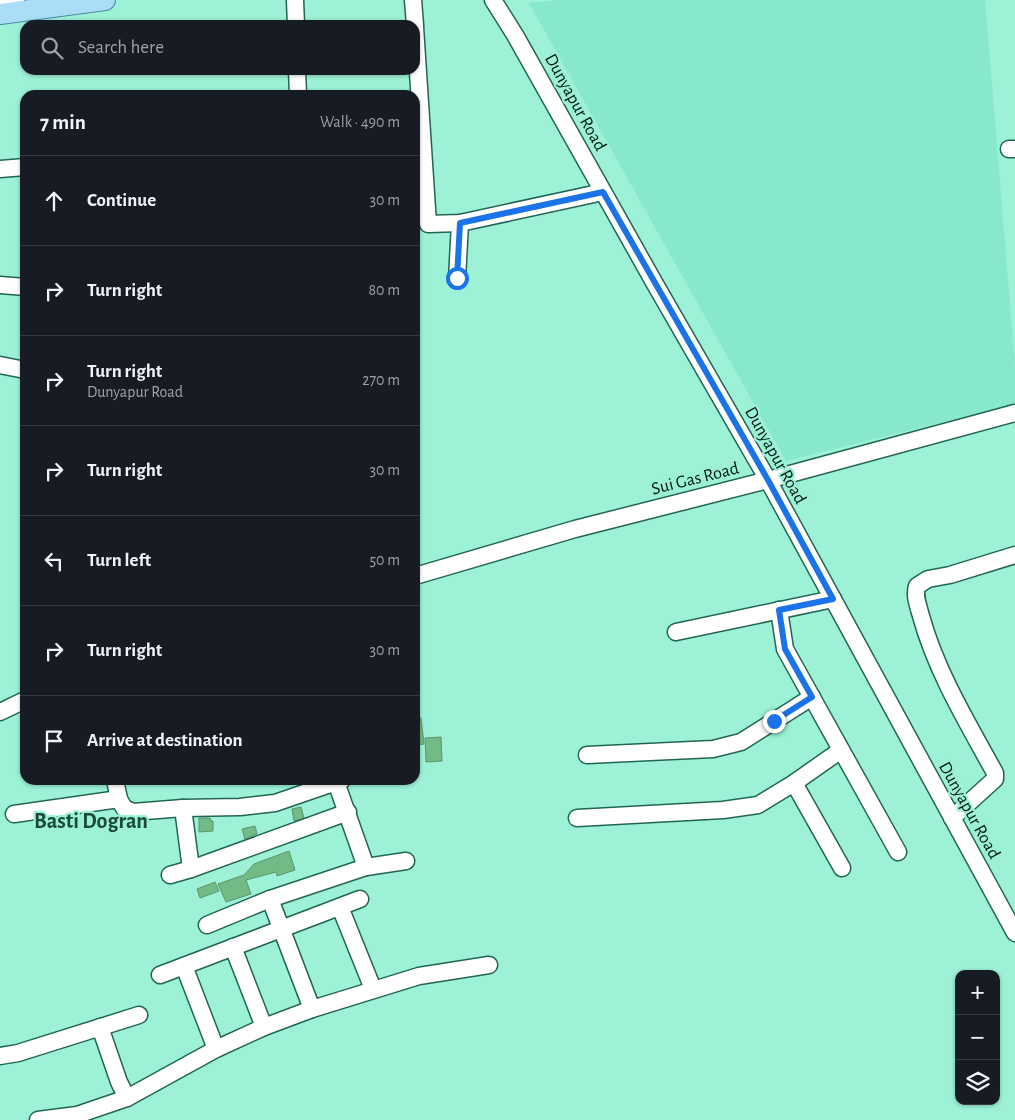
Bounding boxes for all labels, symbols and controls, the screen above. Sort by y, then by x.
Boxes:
search box [20,20,420,75]
icon: search [38,34,66,62]
text: Search here [78,38,164,57]
street label: Dunyapur Road [541,51,609,154]
text: 7 min [40,112,86,133]
text: Walk · 490 m [320,114,400,130]
icon: ahead [40,187,68,215]
text: Continue [87,191,156,210]
text: 30 m [370,192,400,208]
route start [446,267,469,290]
icon: right [40,277,68,305]
text: Turn right [87,281,162,300]
text: 80 m [369,282,400,298]
text: Turn right [87,362,162,381]
icon: right [40,367,68,395]
text: 270 m [362,372,400,388]
text: Dunyapur Road [87,384,183,400]
street label: Dunyapur Road [741,404,809,507]
icon: right [40,457,68,485]
street label: Sui Gas Road [650,459,741,499]
text: Turn right [87,461,162,480]
text: 30 m [370,462,400,478]
icon: left [40,547,68,575]
text: Turn left [87,551,151,570]
text: 50 m [369,552,400,568]
icon: right [40,637,68,665]
text: Turn right [87,641,162,660]
text: 30 m [370,642,400,658]
route end [763,710,786,733]
icon: arrive [40,727,68,755]
text: Arrive at destination [87,731,243,750]
street label: Dunyapur Road [935,759,1003,862]
district label: Basti Dogran [34,810,148,832]
map controls [955,970,1000,1105]
button: + [955,970,1000,1015]
button: − [955,1015,1000,1060]
button: layers [955,1060,1000,1105]

